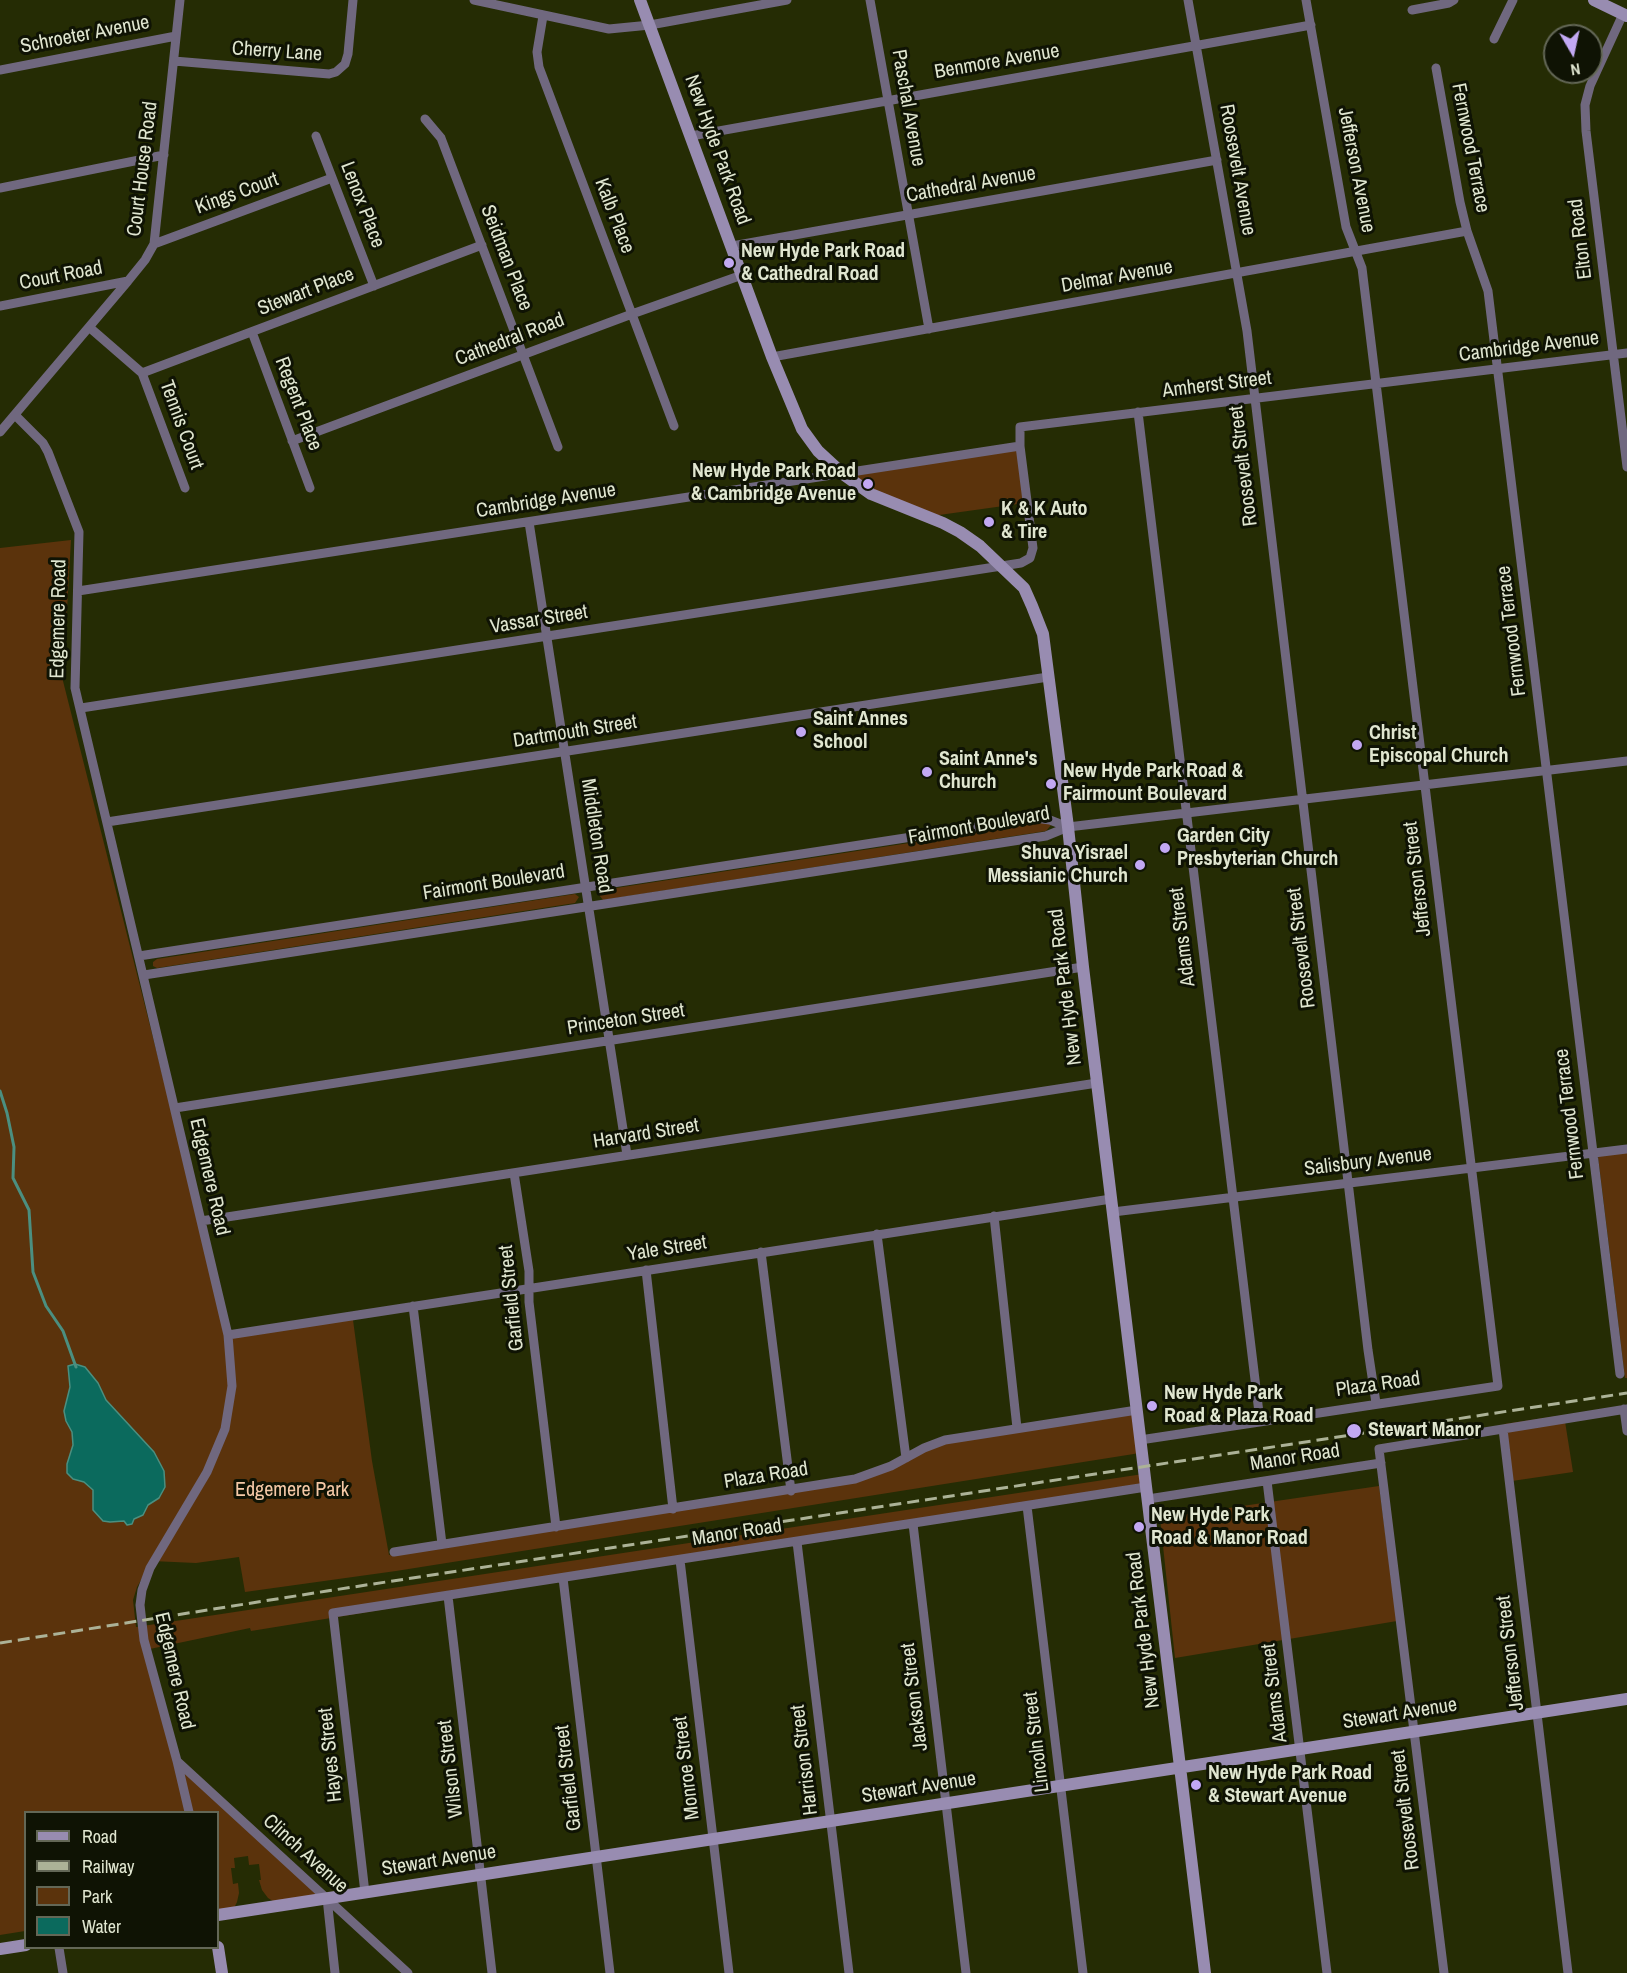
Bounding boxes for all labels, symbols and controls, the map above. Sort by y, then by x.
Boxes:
street label: Schroeter Avenue [18,11,152,59]
north arrow [1543,24,1603,84]
street label: Cherry Lane [231,37,323,67]
street label: Benmore Avenue [933,39,1061,85]
street label: Paschal Avenue [886,48,930,168]
text: N [1569,58,1582,81]
street label: New Hyde Park Road [679,72,755,228]
street label: Fernwood Terrace [1446,81,1494,215]
street label: Court House Road [123,100,163,238]
street label: Roosevelt Avenue [1214,103,1260,237]
street label: Jefferson Avenue [1332,105,1380,235]
street label: Lenox Place [335,159,389,251]
street label: Cathedral Avenue [904,162,1038,208]
street label: Kings Court [192,168,282,220]
street label: Kalb Place [589,175,639,257]
street label: Elton Road [1564,197,1598,281]
street label: Seidman Place [475,202,537,314]
place label: New Hyde Park Road & Cathedral Road [741,240,905,287]
street label: Delmar Avenue [1059,255,1175,299]
street label: Court Road [18,256,104,296]
marker: New Hyde Park Road & Cathedral Road [722,256,736,270]
street label: Stewart Place [254,263,358,321]
street label: Cathedral Road [452,308,568,372]
street label: Cambridge Avenue [1458,326,1600,368]
street label: Regent Place [269,354,327,454]
street label: Amherst Street [1161,366,1273,404]
street label: Tennis Court [154,377,208,473]
street label: Roosevelt Street [1225,404,1263,528]
place label: New Hyde Park Road & Cambridge Avenue [691,460,856,507]
marker: New Hyde Park Road & Cambridge Avenue [861,477,875,491]
street label: Cambridge Avenue [474,478,618,524]
place label: K & K Auto & Tire [1001,498,1088,545]
marker: K & K Auto & Tire [982,515,996,529]
street label: Edgemere Road [46,559,72,679]
street label: Fernwood Terrace [1492,564,1532,698]
street label: Vassar Street [489,600,589,640]
place label: Saint Annes School [813,708,908,755]
street label: Dartmouth Street [511,710,639,754]
place label: Christ Episcopal Church [1369,722,1508,769]
marker: Saint Annes School [794,725,808,739]
marker: Christ Episcopal Church [1350,738,1364,752]
place label: Saint Anne's Church [939,748,1038,795]
place label: New Hyde Park Road & Fairmount Boulevard [1063,760,1243,807]
marker: Saint Anne's Church [920,765,934,779]
street label: Middleton Road [575,777,617,895]
marker: New Hyde Park Road & Fairmount Boulevard [1044,777,1058,791]
street label: Fairmont Boulevard [906,802,1052,850]
street label: Jefferson Street [1399,820,1437,938]
place label: Garden City Presbyterian Church [1177,825,1338,872]
marker: Garden City Presbyterian Church [1158,841,1172,855]
place label: Shuva Yisrael Messianic Church [988,842,1128,889]
marker: Shuva Yisrael Messianic Church [1133,858,1147,872]
street label: Fairmont Boulevard [421,860,567,906]
street label: Adams Street [1165,886,1201,988]
street label: Roosevelt Street [1283,886,1321,1010]
street label: New Hyde Park Road [1044,907,1088,1067]
street label: Princeton Street [566,999,686,1041]
street label: Fernwood Terrace [1550,1047,1590,1181]
street label: Harvard Street [591,1114,701,1154]
street label: Edgemere Road [184,1116,234,1238]
street label: Salisbury Avenue [1303,1142,1433,1182]
street label: Yale Street [626,1231,708,1267]
street label: Garfield Street [494,1244,530,1352]
street label: Plaza Road [1334,1367,1422,1403]
place label: New Hyde Park Road & Plaza Road [1164,1382,1313,1429]
marker: New Hyde Park Road & Plaza Road [1145,1399,1159,1413]
place label: Stewart Manor [1368,1419,1481,1443]
marker: Stewart Manor [1345,1422,1363,1440]
street label: Manor Road [1249,1439,1341,1477]
street label: Plaza Road [722,1458,810,1494]
park label: Edgemere Park [235,1479,349,1503]
place label: New Hyde Park Road & Manor Road [1151,1504,1308,1551]
street label: Manor Road [691,1514,783,1552]
marker: New Hyde Park Road & Manor Road [1132,1520,1146,1534]
street label: New Hyde Park Road [1122,1550,1166,1710]
street label: Jefferson Street [1492,1594,1530,1712]
street label: Edgemere Road [149,1610,199,1732]
street label: Jackson Street [896,1642,934,1752]
street label: Adams Street [1257,1642,1293,1744]
street label: Lincoln Street [1019,1690,1055,1794]
street label: Stewart Avenue [1341,1693,1459,1735]
street label: Harrison Street [786,1703,824,1817]
street label: Hayes Street [314,1707,348,1803]
street label: Monroe Street [669,1715,705,1821]
street label: Wilson Street [433,1719,469,1819]
street label: Garfield Street [551,1724,587,1832]
street label: Roosevelt Street [1387,1748,1425,1872]
place label: New Hyde Park Road & Stewart Avenue [1208,1762,1372,1809]
street label: Stewart Avenue [860,1767,978,1809]
marker: New Hyde Park Road & Stewart Avenue [1189,1778,1203,1792]
street label: Clinch Avenue [257,1809,353,1899]
legend [24,1811,219,1949]
text: Road [82,1824,117,1849]
street label: Stewart Avenue [380,1840,498,1882]
text: Railway [82,1854,135,1879]
text: Park [82,1884,112,1909]
text: Water [82,1914,121,1939]

